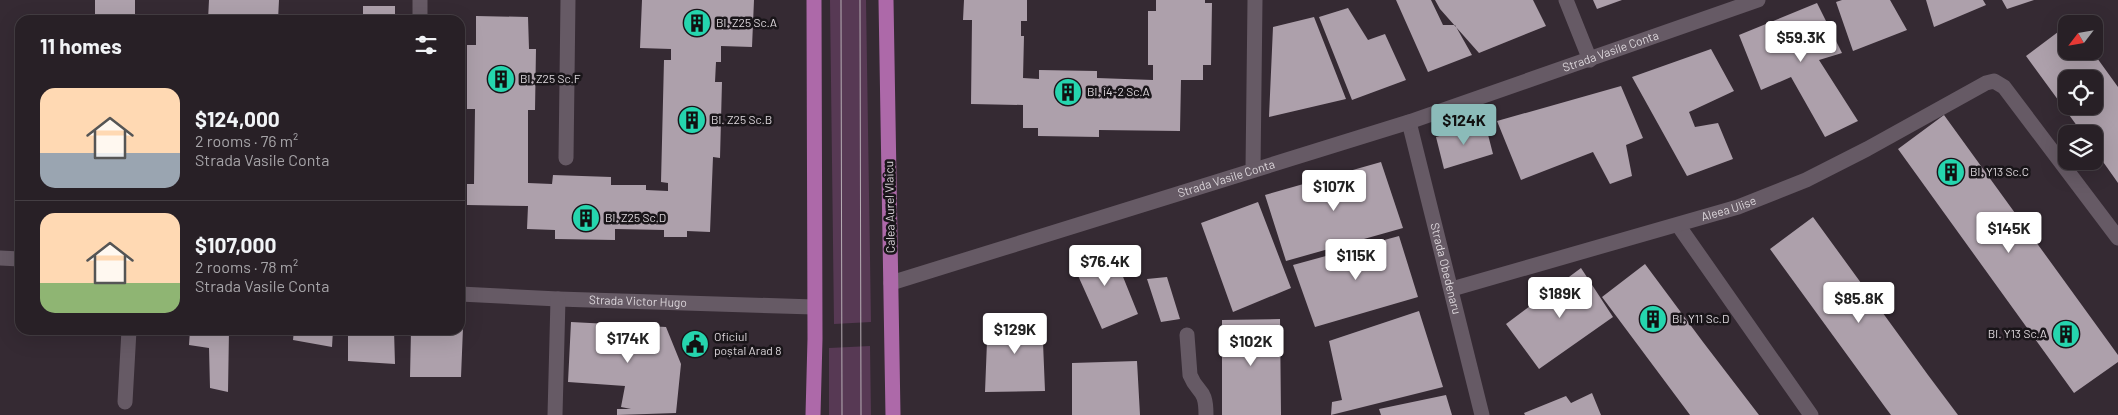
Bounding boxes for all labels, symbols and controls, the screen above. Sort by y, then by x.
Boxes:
building icon: Bl. Z25 Sc.A [682,8,712,38]
place label: Bl. Z25 Sc.A [716,15,777,29]
north arrow [2058,15,2102,60]
map controls [2058,15,2103,170]
pin: $59.3K [1760,20,1842,63]
street label: Strada Vasile Conta [1560,27,1660,74]
text: $59.3K [1776,27,1826,46]
icon: filters [412,31,440,59]
text: 11 homes [40,33,122,58]
building icon: Bl. Z25 Sc.F [486,64,516,94]
button: locate [2058,70,2103,115]
place label: Bl. Z25 Sc.F [520,71,581,85]
building icon: Bl. i4-2 Sc.A [1053,77,1083,107]
place label: Bl. i4-2 Sc.A [1087,84,1150,98]
pin: $124K [1429,104,1499,146]
building icon: Bl. Z25 Sc.B [677,105,707,135]
text: $124,000 [195,106,280,131]
icon: home [80,108,140,168]
text: $124K [1442,110,1486,129]
place label: Bl. Z25 Sc.B [711,112,772,126]
button: layers [2058,125,2103,170]
text: 2 rooms · 76 m² [195,131,298,150]
text: Strada Vasile Conta [195,150,329,169]
street label: Strada Vasile Conta [1176,156,1276,200]
building icon: Bl. Y13 Sc.C [1936,157,1966,187]
street label: Calea Aurel Vlaicu [881,161,897,253]
place label: Bl. Y13 Sc.C [1970,164,2029,178]
pin: $107K [1299,170,1369,212]
text: $107K [1313,176,1355,195]
street label: Aleea Ulise [1699,193,1758,223]
building icon: Bl. Z25 Sc.D [571,203,601,233]
place label: Bl. Z25 Sc.D [605,210,666,224]
pin: $145K [1974,212,2044,254]
text: $145K [1987,218,2031,237]
street label: Strada Obedenaru [1428,221,1465,315]
text: $107,000 [195,232,276,257]
icon: home [80,233,140,293]
pin: $115K [1321,238,1391,281]
pin: $76.4K [1064,244,1146,287]
text: $115K [1336,245,1376,264]
text: $76.4K [1080,251,1130,270]
text: 2 rooms · 78 m² [195,257,298,276]
text: Strada Vasile Conta [195,276,329,295]
pin: $189K [1525,276,1595,319]
pin: $85.8K [1818,282,1900,324]
text: $189K [1539,283,1581,302]
text: $85.8K [1834,288,1884,307]
street label: Strada Victor Hugo [589,292,687,309]
building icon: Bl. Y11 Sc.D [1638,304,1668,334]
place label: Bl. Y11 Sc.D [1672,311,1729,325]
pin: $129K [980,312,1050,355]
text: $129K [994,319,1036,338]
building icon: Bl. Y13 Sc.A [2051,319,2081,349]
pin: $174K [593,322,663,364]
pin: $102K [1216,324,1286,367]
place label: Bl. Y13 Sc.A [1988,326,2047,340]
text: $174K [607,328,649,347]
public building icon: Oficiul poștal Arad 8 [680,329,710,359]
place label: Oficiul poștal Arad 8 [714,329,782,357]
text: $102K [1230,331,1272,350]

